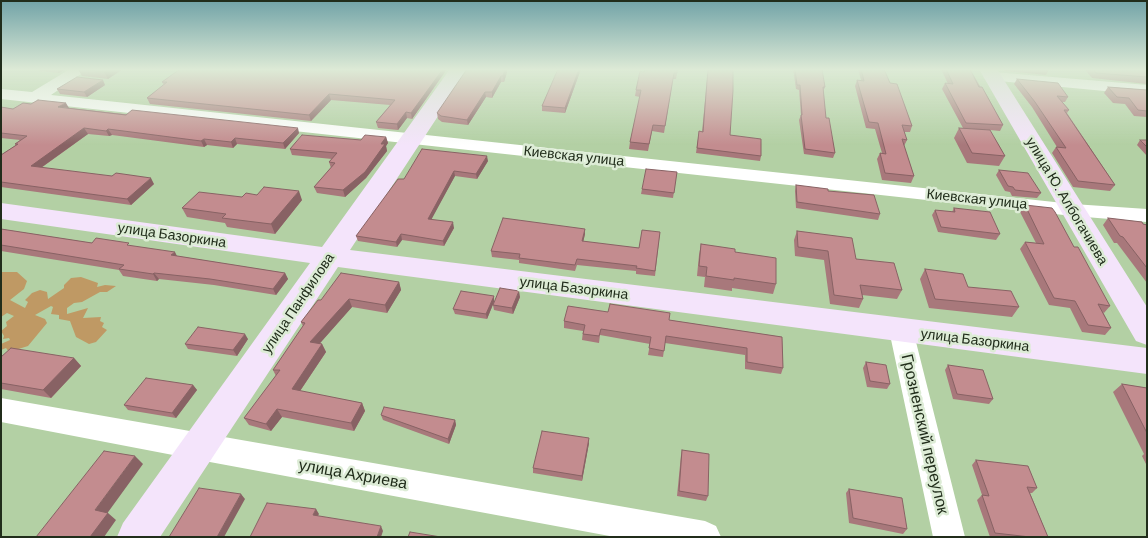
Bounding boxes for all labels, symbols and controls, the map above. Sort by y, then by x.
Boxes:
street label: улица Ю. Албогачиева [1022,134,1112,268]
street label: Киевская улица [523,142,625,170]
street label: Киевская улица [926,185,1028,213]
street label: улица Базоркина [117,219,227,251]
street label: улица Панфилова [258,250,338,356]
street label: улица Базоркина [519,273,629,303]
street label: улица Базоркина [920,325,1030,355]
street label: Грозненский переулок [897,352,953,516]
street label: улица Ахриева [297,455,409,493]

